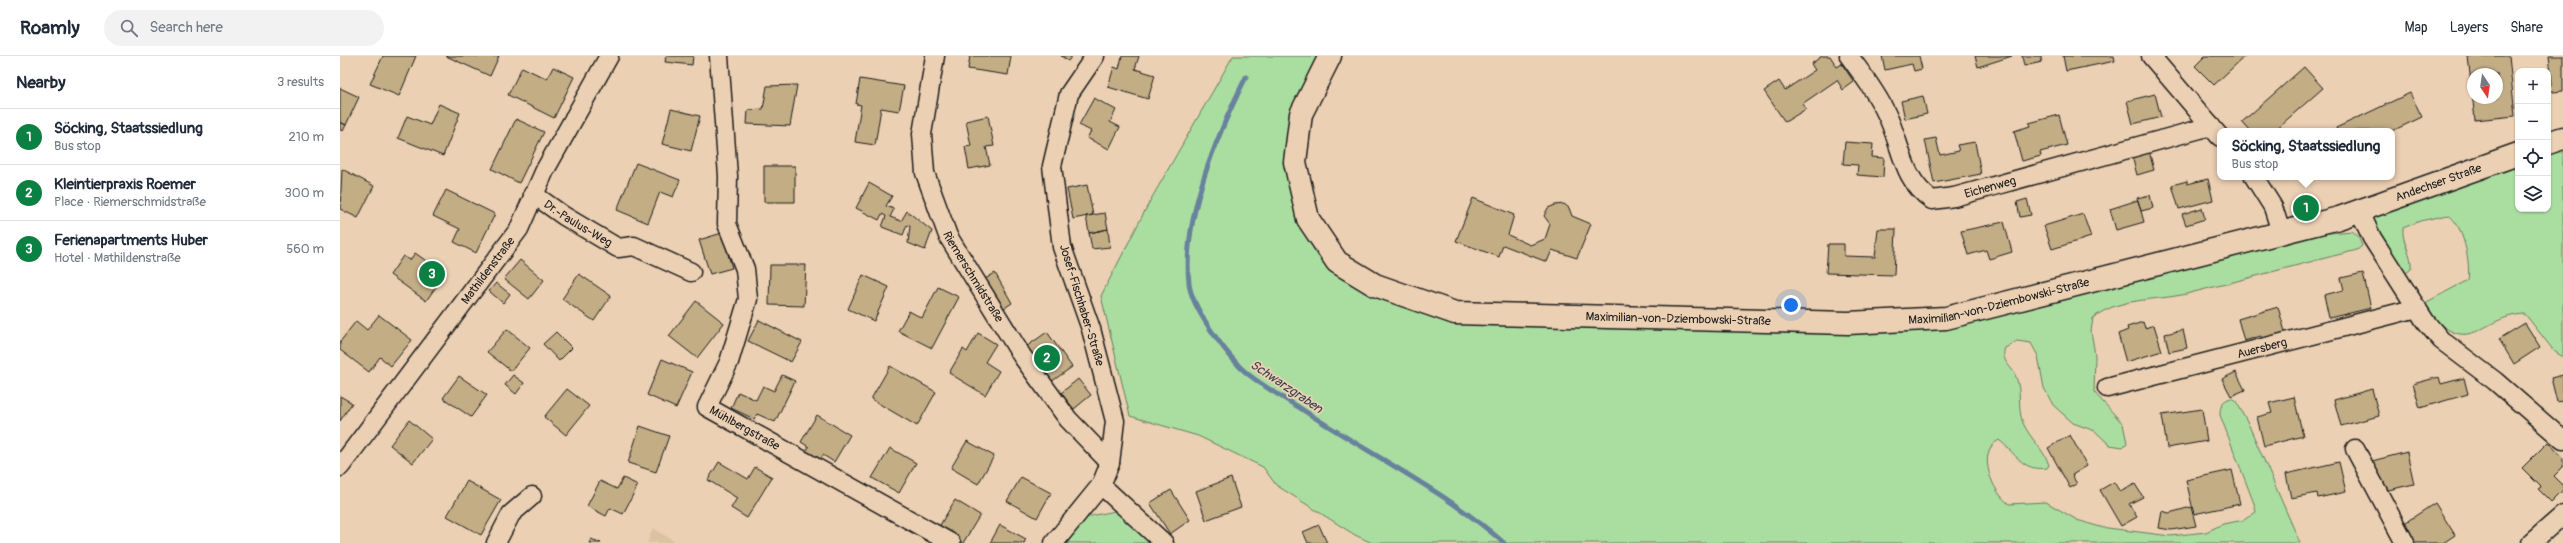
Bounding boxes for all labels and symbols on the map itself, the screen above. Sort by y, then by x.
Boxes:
north arrow [2467,68,2503,104]
street label: Andechser Straße [2393,161,2484,205]
street label: Eichenweg [1963,173,2018,202]
pin: 1 [2293,193,2319,223]
street label: Dr.-Paulus-Weg [541,197,615,251]
street label: Riemerschmidstraße [939,230,1006,325]
street label: Mathildenstraße [458,234,518,307]
street label: Josef-Fischhaber-Straße [1056,242,1107,368]
pin: 3 [419,259,445,289]
street label: Maximilian-von-Dziembowski-Straße [1908,275,2091,328]
your location [1781,295,1801,315]
street label: Maximilian-von-Dziembowski-Straße [1585,309,1771,329]
street label: Auersberg [2235,335,2289,362]
pin: 2 [1034,343,1060,373]
water label: Schwarzgraben [1247,357,1326,417]
street label: Mühlbergstraße [707,403,782,454]

